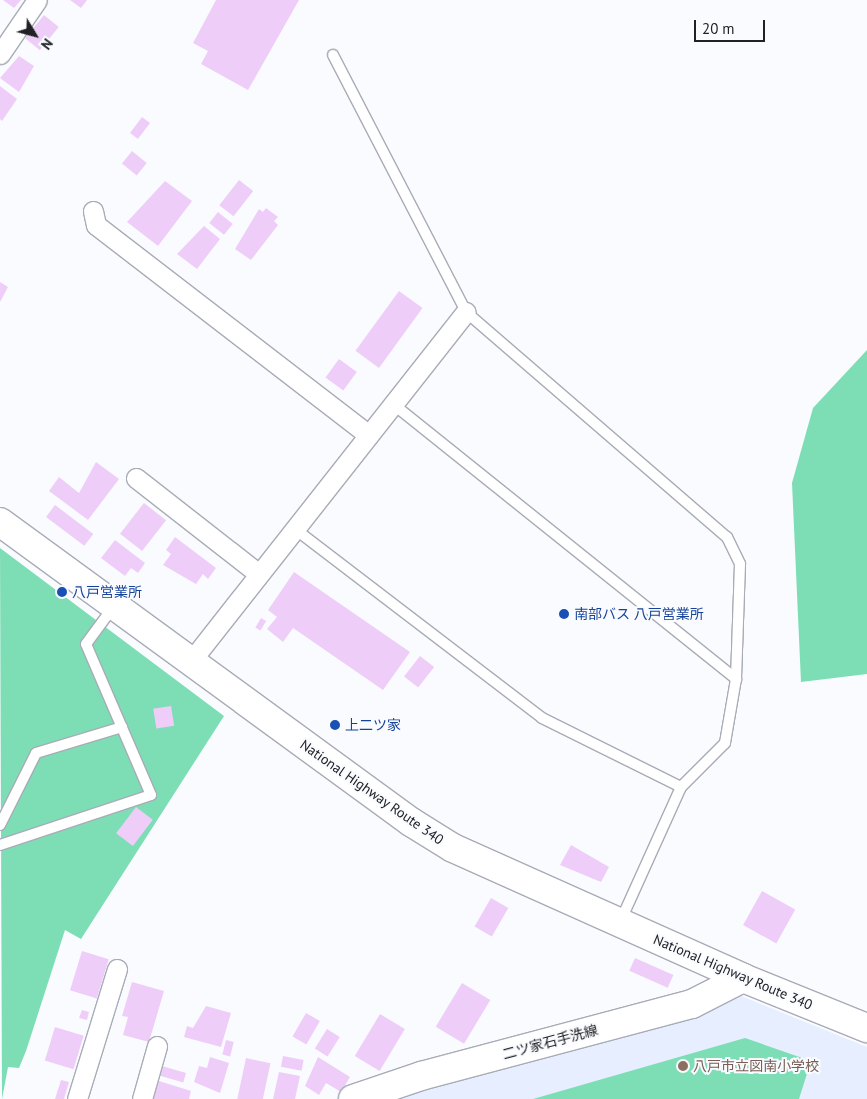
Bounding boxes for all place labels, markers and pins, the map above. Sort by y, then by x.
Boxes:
place label: 八戸営業所 [72,584,142,600]
marker: 八戸営業所 [56,586,68,598]
place label: 南部バス 八戸営業所 [574,606,704,622]
marker: 南部バス 八戸営業所 [558,608,570,620]
place label: 上二ツ家 [345,717,401,733]
marker: 上二ツ家 [329,719,341,731]
place label: 八戸市立図南小学校 [693,1058,819,1074]
marker: 八戸市立図南小学校 [677,1060,689,1072]

